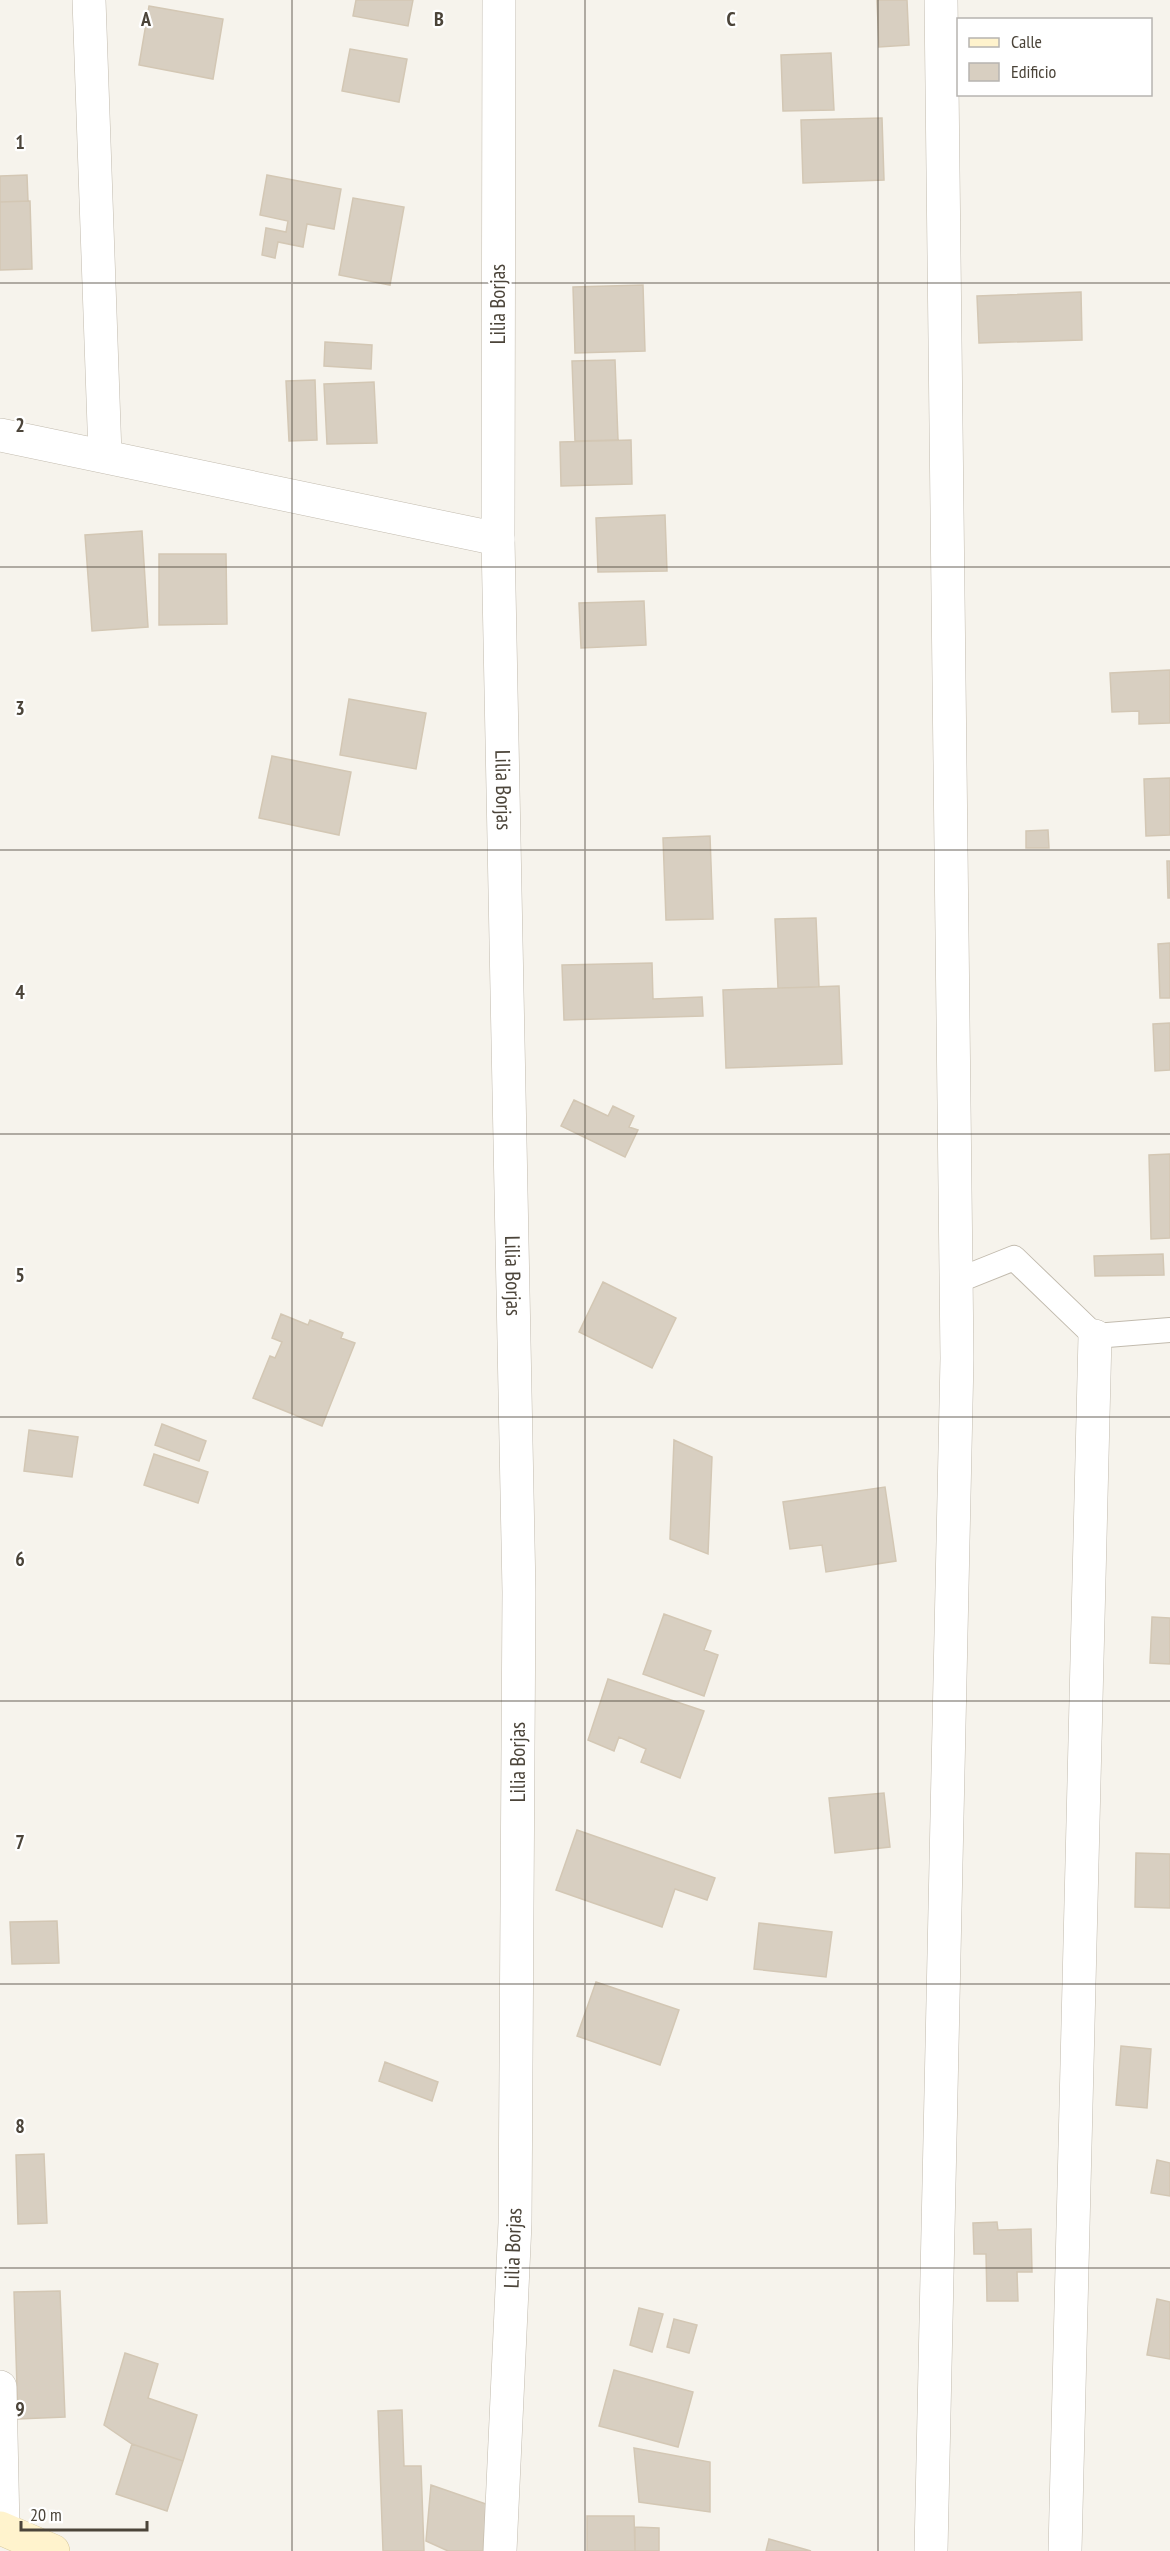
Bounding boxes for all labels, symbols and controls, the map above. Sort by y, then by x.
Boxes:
text: A [140,6,152,32]
text: B [434,6,444,32]
text: C [726,6,736,32]
legend [957,18,1152,96]
text: Calle [1011,30,1042,53]
text: Edificio [1011,60,1057,83]
text: 1 [15,129,25,155]
street label: Lilia Borjas [484,264,511,344]
text: 2 [15,412,25,438]
text: 3 [15,695,25,721]
street label: Lilia Borjas [489,749,518,830]
text: 4 [15,979,25,1005]
street label: Lilia Borjas [499,1235,527,1316]
text: 5 [15,1262,25,1288]
text: 6 [15,1546,25,1572]
street label: Lilia Borjas [504,1722,531,1802]
text: 7 [15,1829,25,1855]
text: 8 [15,2113,25,2139]
street label: Lilia Borjas [498,2207,527,2289]
text: 9 [15,2396,25,2422]
scale bar [21,2494,147,2532]
text: 20 m [30,2503,62,2526]

